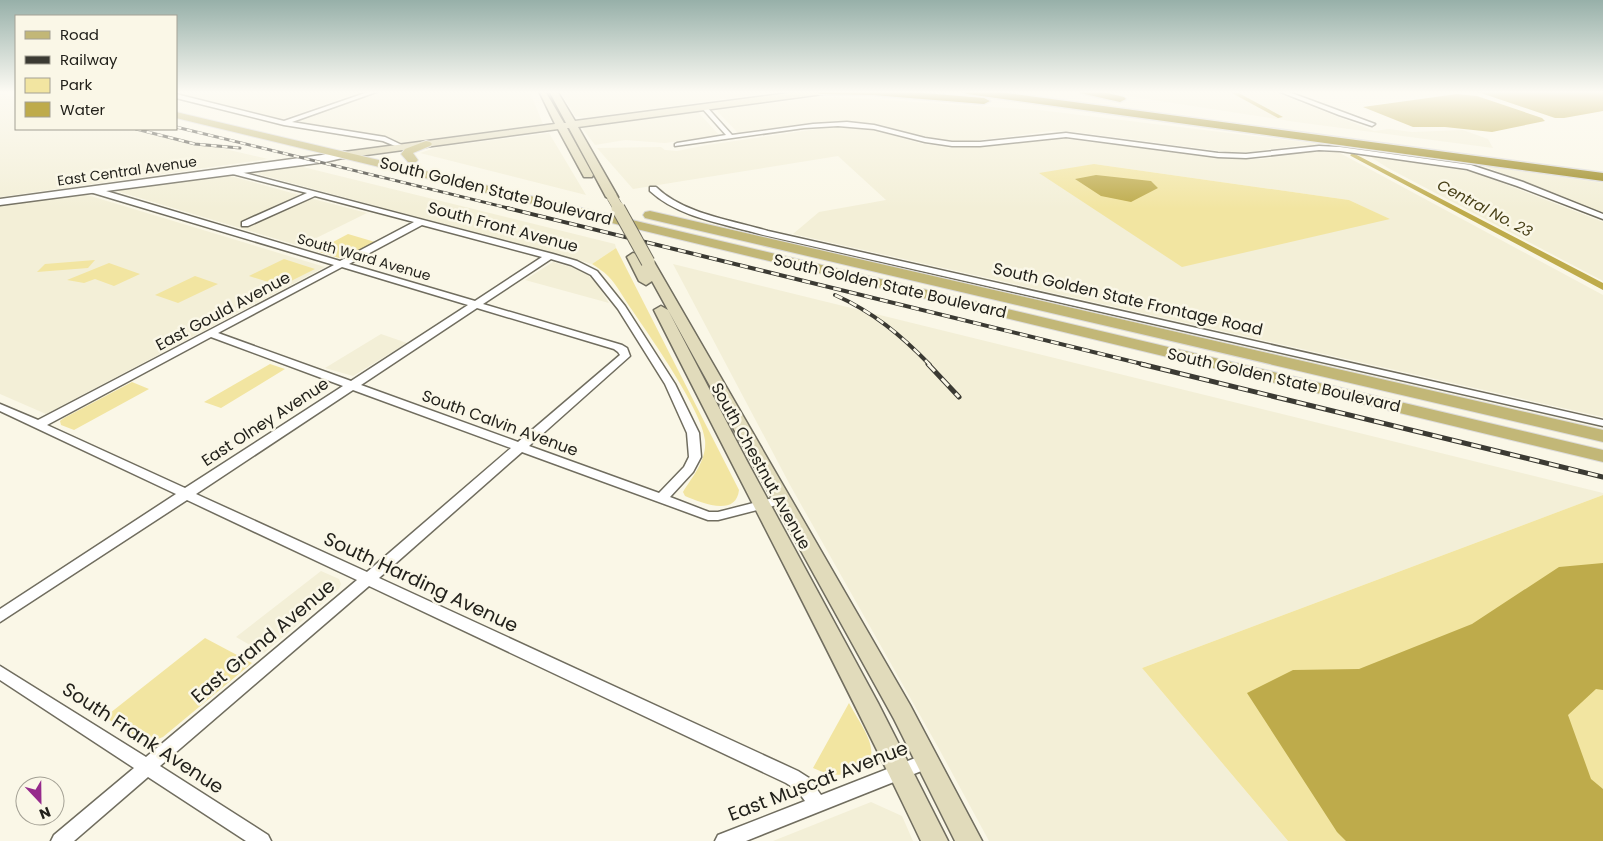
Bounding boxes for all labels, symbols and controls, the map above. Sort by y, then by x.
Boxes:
legend [15,15,178,130]
text: Road [60,24,99,45]
text: Railway [60,49,118,70]
text: Park [60,74,92,95]
text: Water [60,99,106,120]
street label: East Central Avenue [56,151,198,191]
street label: South Golden State Boulevard [377,151,615,231]
water label: Central No. 23 [1434,174,1536,242]
street label: South Front Avenue [425,196,581,258]
street label: South Ward Avenue [295,228,433,286]
street label: South Golden State Boulevard [771,248,1009,324]
street label: South Golden State Frontage Road [991,257,1265,341]
street label: East Gould Avenue [152,266,294,356]
street label: South Golden State Boulevard [1165,342,1403,418]
street label: East Olney Avenue [197,372,333,472]
street label: South Chestnut Avenue [705,378,817,554]
street label: South Calvin Avenue [419,384,581,462]
street label: South Harding Avenue [319,525,523,639]
street label: East Grand Avenue [185,573,341,709]
street label: South Frank Avenue [57,676,229,800]
street label: East Muscat Avenue [724,734,912,828]
north arrow [15,776,65,826]
text: N [36,802,53,824]

